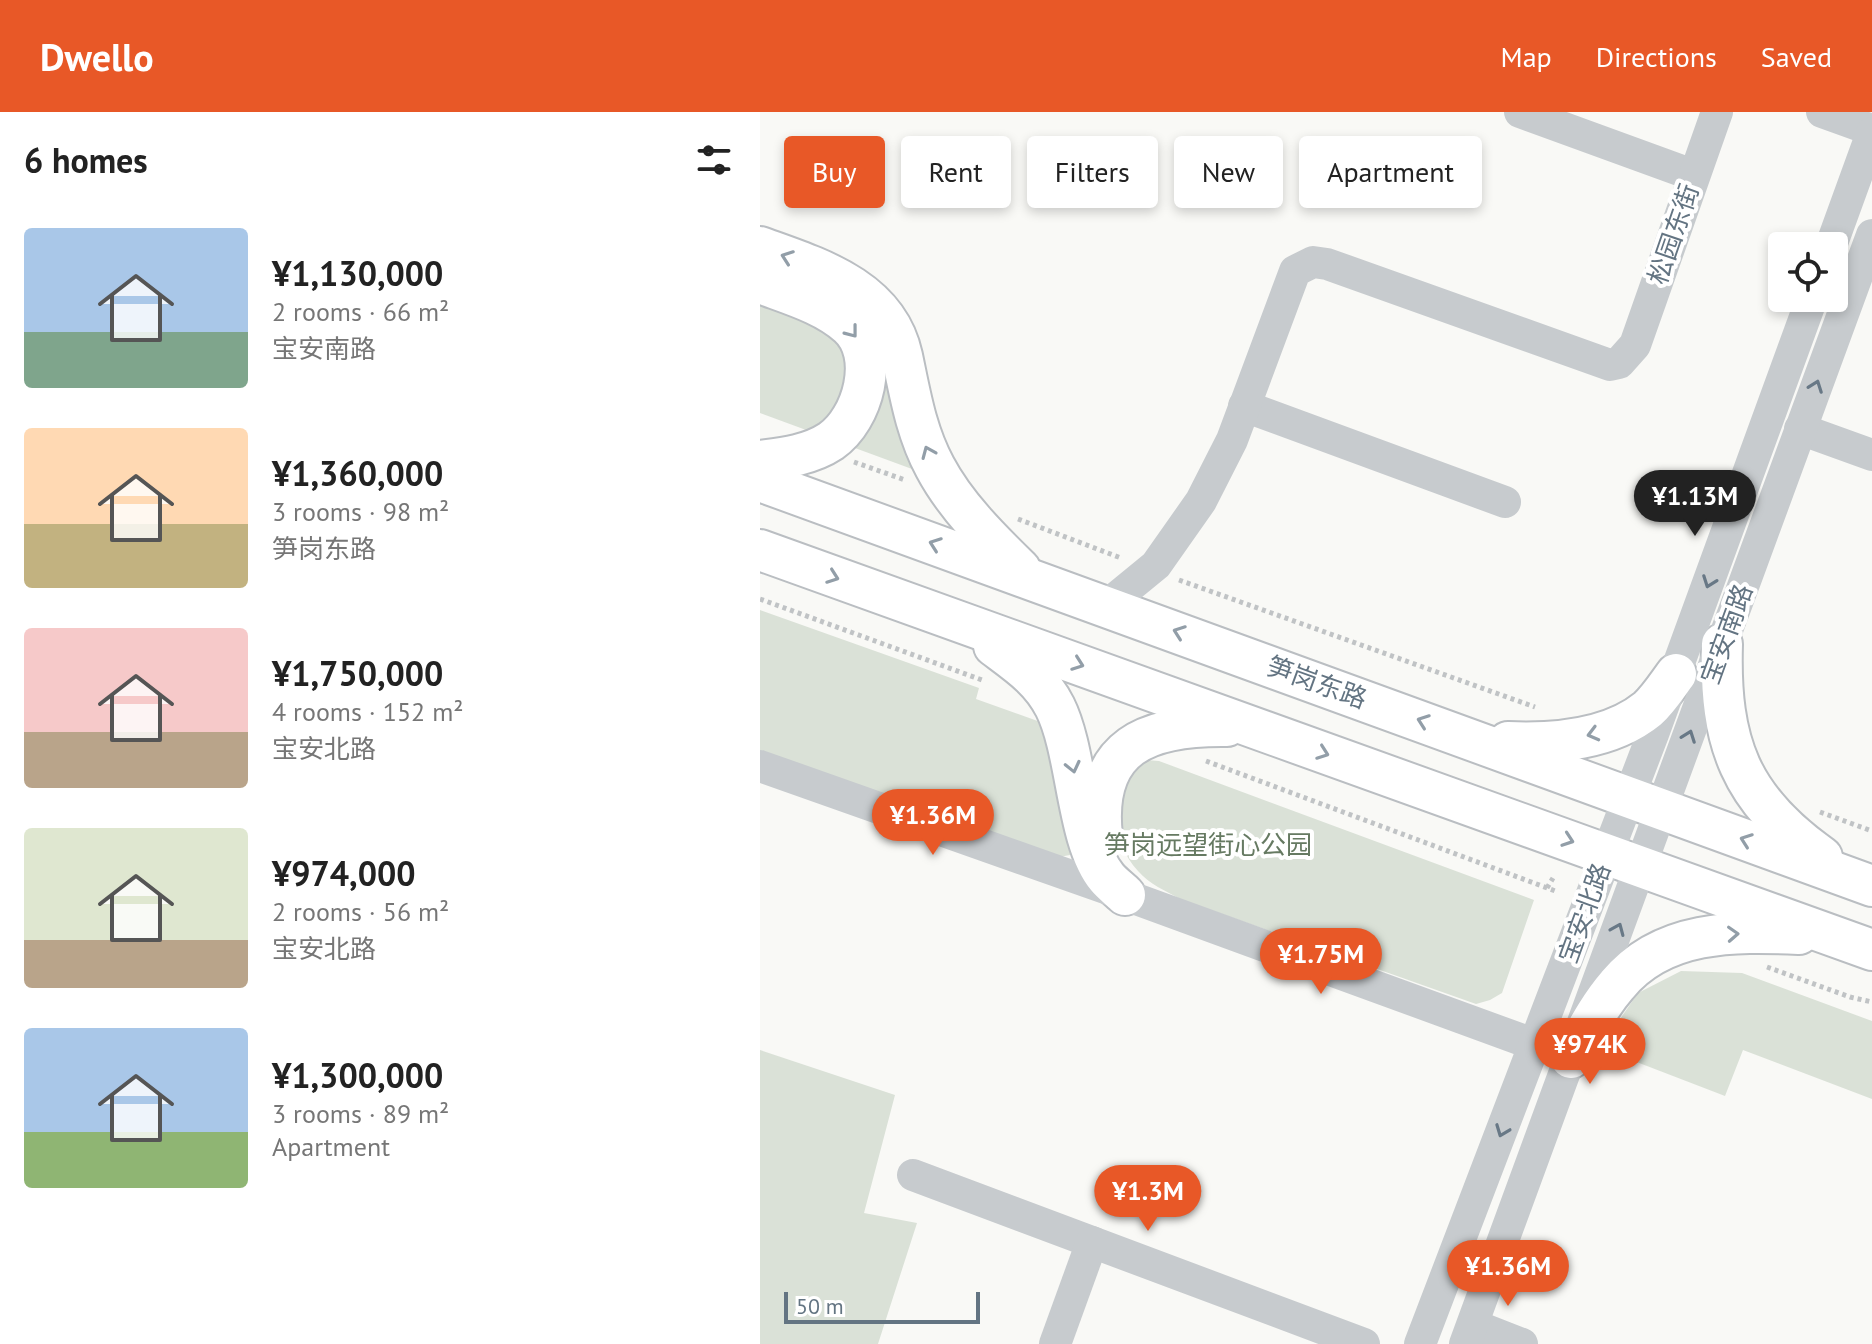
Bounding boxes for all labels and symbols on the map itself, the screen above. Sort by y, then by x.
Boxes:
street label: 松园东街 [1640,179,1706,289]
one-way arrow [780,250,794,266]
one-way arrow [842,323,856,338]
one-way arrow [1806,380,1823,394]
one-way arrow [922,446,938,460]
pin: ¥1.13M [1630,470,1760,538]
one-way arrow [928,537,942,554]
one-way arrow [826,567,840,583]
one-way arrow [1702,574,1719,588]
street label: 宝安南路 [1693,579,1759,689]
one-way arrow [1173,625,1187,642]
street label: 笋岗东路 [1262,649,1372,715]
one-way arrow [1070,655,1084,671]
one-way arrow [1417,714,1431,731]
one-way arrow [1586,725,1600,742]
one-way arrow [1679,730,1695,744]
one-way arrow [1315,743,1329,759]
one-way arrow [1064,760,1081,774]
pin: ¥1.36M [868,789,998,857]
park label: 笋岗远望街心公园 [1104,828,1312,861]
one-way arrow [1560,830,1574,846]
one-way arrow [1740,834,1754,850]
street label: 宝安北路 [1551,858,1617,968]
one-way arrow [1609,923,1625,937]
one-way arrow [1727,926,1740,943]
pin: ¥1.75M [1256,928,1386,996]
pin: ¥974K [1534,1018,1646,1086]
one-way arrow [1495,1123,1512,1137]
pin: ¥1.3M [1092,1165,1204,1233]
pin: ¥1.36M [1443,1240,1573,1308]
scale bar [784,1288,980,1324]

